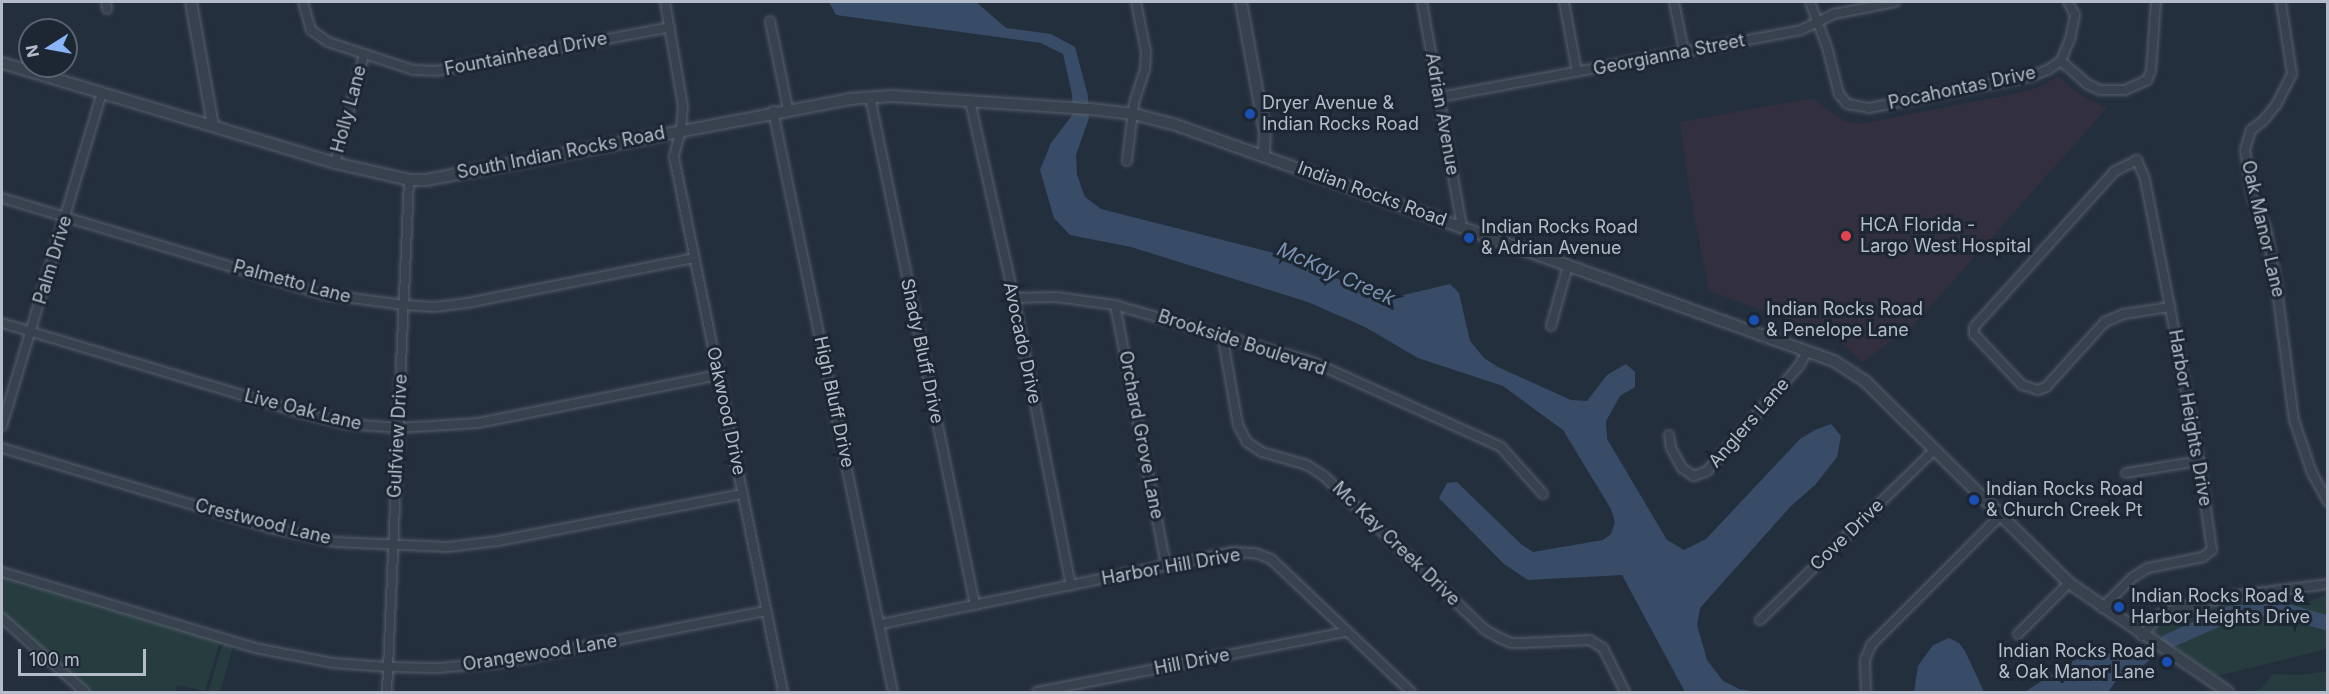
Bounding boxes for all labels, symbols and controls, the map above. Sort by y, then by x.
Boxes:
north arrow [18,18,78,78]
street label: Fountainhead Drive [443,28,609,80]
street label: Georgianna Street [1591,30,1747,80]
text: N [21,43,43,59]
street label: Adrian Avenue [1421,51,1463,177]
street label: Pocahontas Drive [1886,62,2038,114]
street label: Holly Lane [327,63,371,155]
place label: Dryer Avenue & Indian Rocks Road [1262,93,1419,136]
marker: Dryer Avenue & Indian Rocks Road [1243,107,1257,121]
street label: South Indian Rocks Road [455,122,667,184]
street label: Indian Rocks Road [1295,157,1449,231]
street label: Oak Manor Lane [2237,158,2289,300]
street label: Palm Drive [29,213,77,307]
place label: HCA Florida - Largo West Hospital [1860,215,2031,258]
place label: Indian Rocks Road & Adrian Avenue [1481,217,1638,260]
marker: HCA Florida - Largo West Hospital [1837,227,1855,245]
marker: Indian Rocks Road & Adrian Avenue [1462,231,1476,245]
water label: McKay Creek [1273,237,1399,311]
street label: Palmetto Lane [231,256,353,308]
street label: Shady Bluff Drive [896,277,948,425]
street label: Avocado Drive [999,280,1045,406]
place label: Indian Rocks Road & Penelope Lane [1766,299,1923,342]
street label: Brookside Boulevard [1155,306,1329,380]
marker: Indian Rocks Road & Penelope Lane [1747,313,1761,327]
street label: Harbor Heights Drive [2164,328,2216,508]
street label: High Bluff Drive [810,334,858,470]
street label: Oakwood Drive [702,345,750,477]
street label: Orchard Grove Lane [1114,349,1168,521]
street label: Gulfview Drive [384,373,412,499]
street label: Anglers Lane [1704,374,1794,472]
street label: Live Oak Lane [242,385,364,435]
street label: Mc Kay Creek Drive [1328,478,1464,610]
place label: Indian Rocks Road & Church Creek Pt [1986,479,2143,522]
marker: Indian Rocks Road & Church Creek Pt [1967,493,1981,507]
street label: Crestwood Lane [193,495,333,549]
street label: Cove Drive [1806,495,1888,575]
street label: Harbor Hill Drive [1100,544,1242,590]
place label: Indian Rocks Road & Harbor Heights Drive [2131,586,2310,628]
marker: Indian Rocks Road & Harbor Heights Drive [2112,600,2126,614]
street label: Orangewood Lane [461,630,619,676]
scale bar [21,637,148,675]
place label: Indian Rocks Road & Oak Manor Lane [1998,641,2155,684]
street label: Hill Drive [1153,644,1231,680]
text: 100 m [29,649,80,670]
marker: Indian Rocks Road & Oak Manor Lane [2160,655,2174,669]

